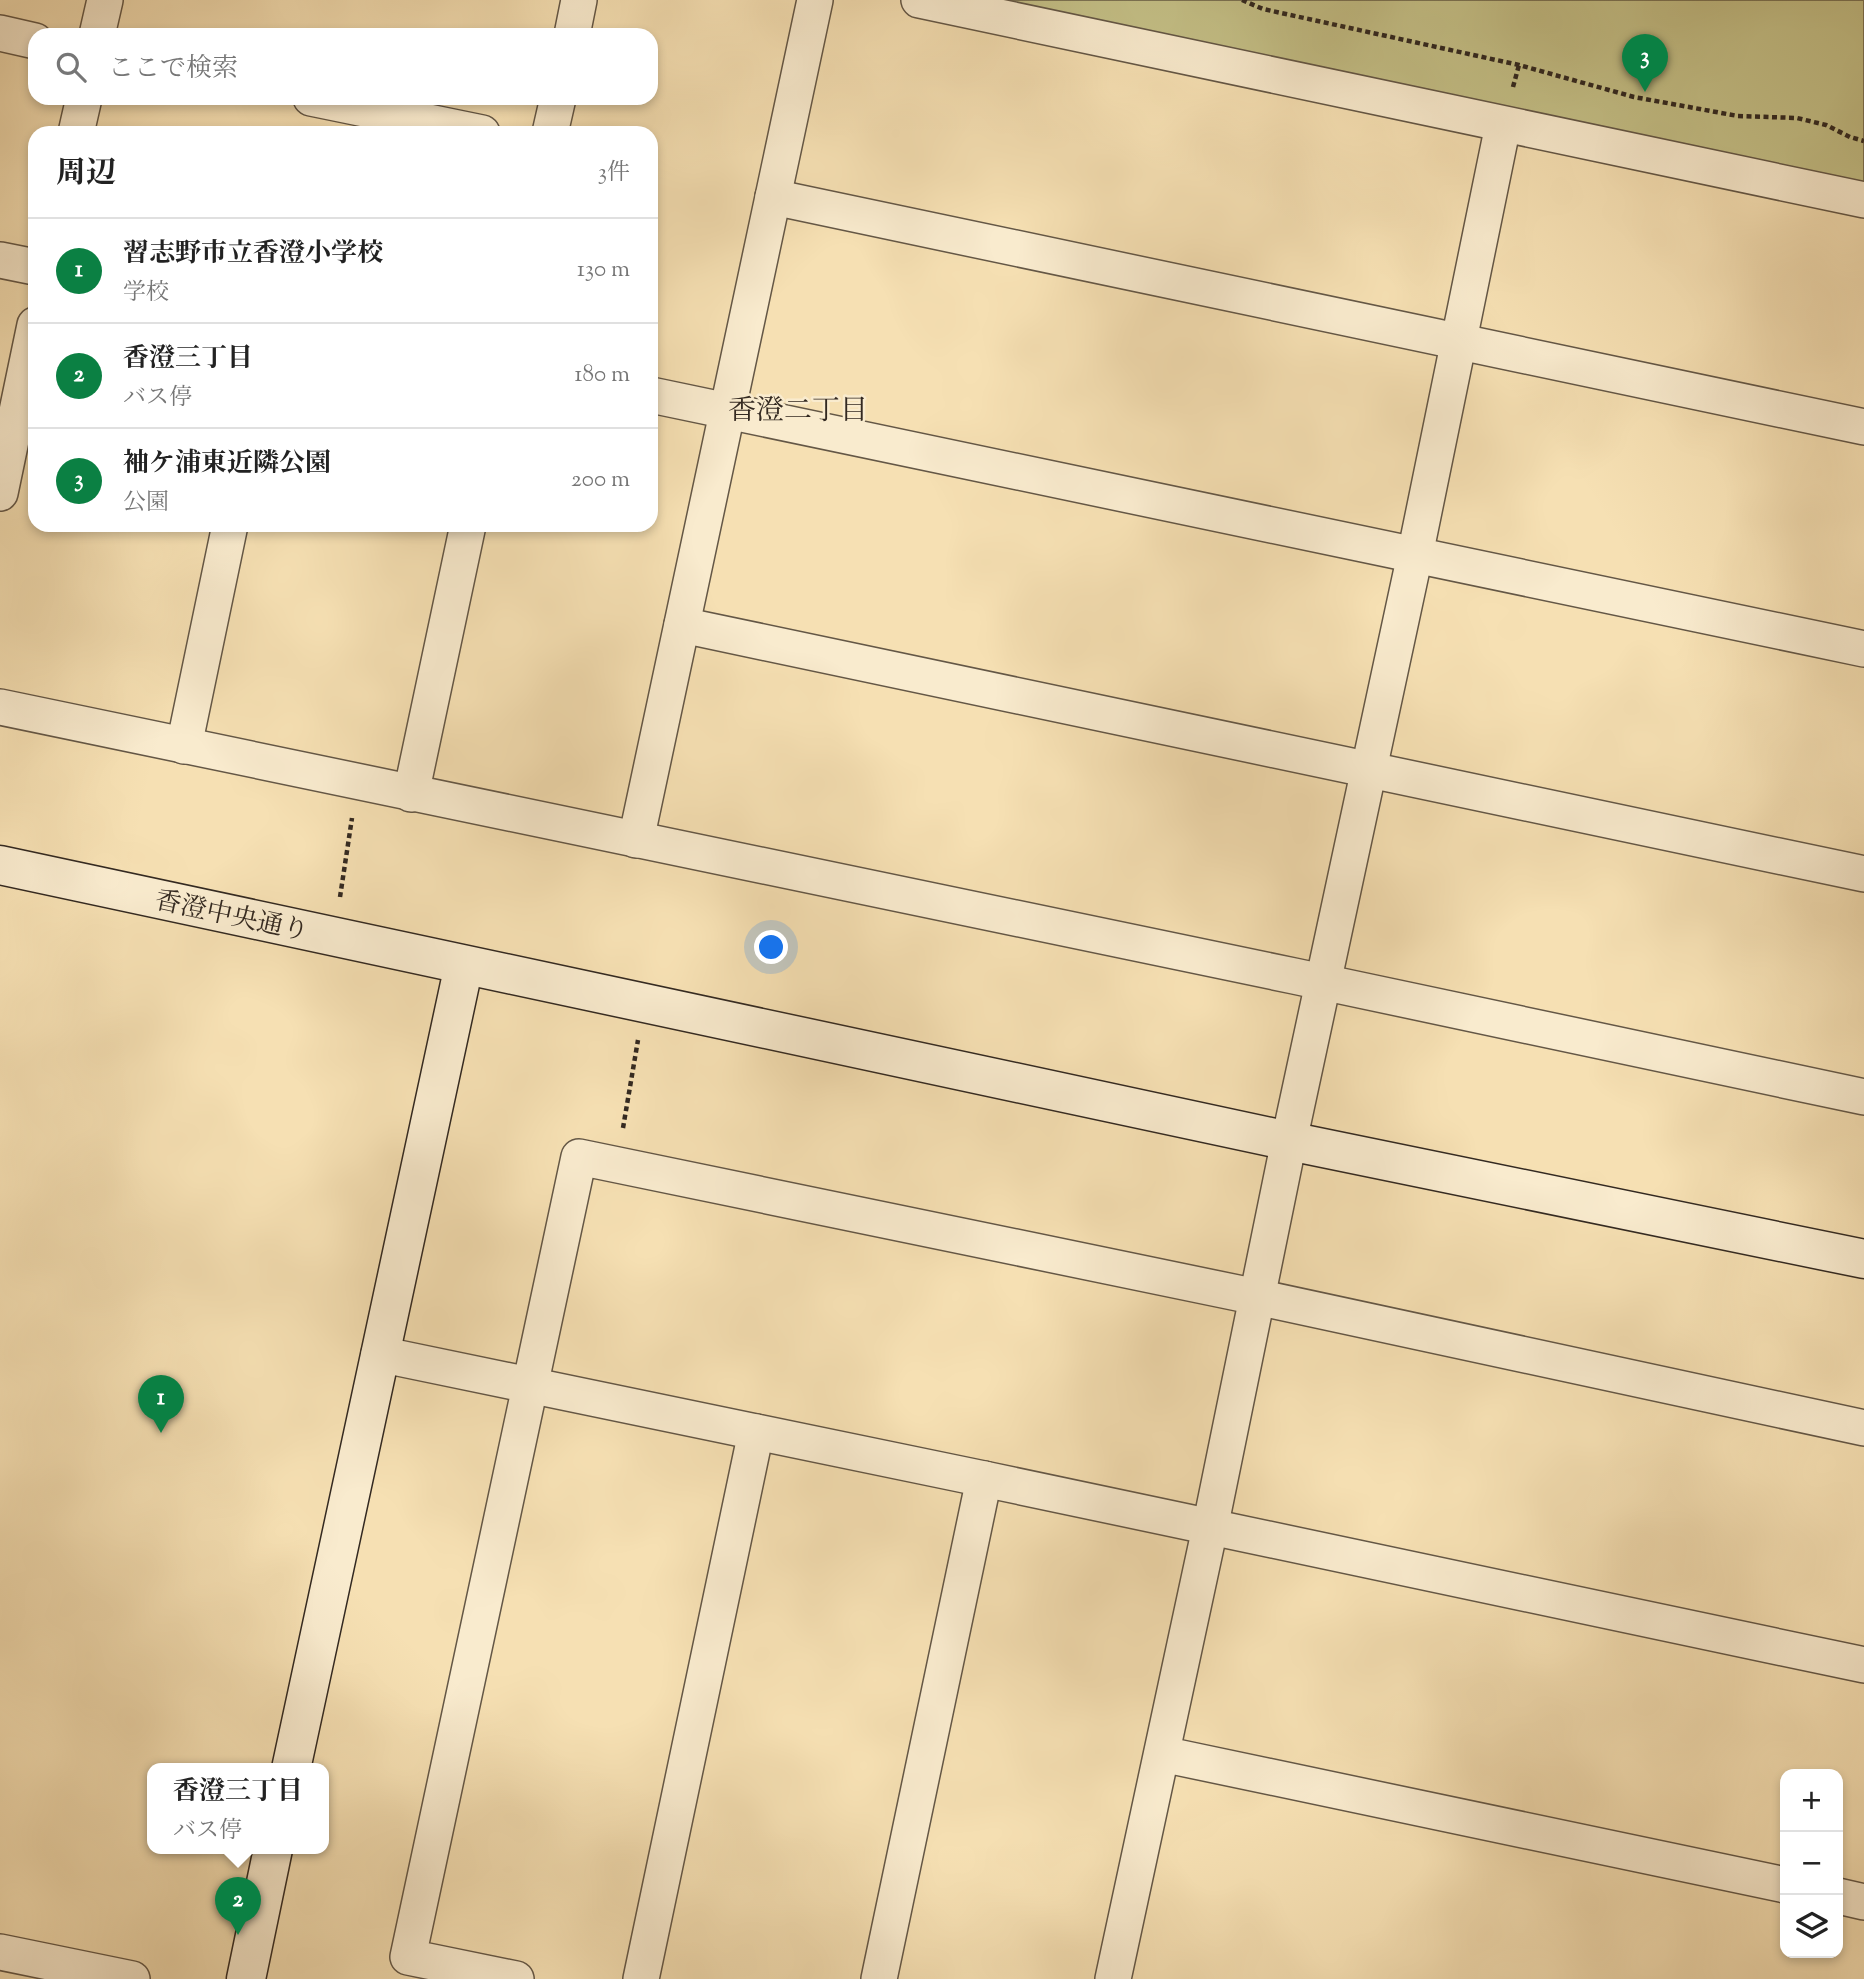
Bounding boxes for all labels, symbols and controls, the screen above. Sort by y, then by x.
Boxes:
search box [28,28,658,105]
pin: 3 [1622,34,1668,92]
icon: search [52,48,90,86]
text: ここで検索 [108,51,238,88]
text: 周辺 [56,153,116,196]
text: 3件 [598,157,630,190]
text: 習志野市立香澄小学校 [123,236,383,273]
text: 1 [75,254,83,287]
text: 130 m [577,254,630,287]
text: 学校 [123,277,169,310]
text: 香澄三丁目 [123,341,253,378]
text: 2 [74,359,84,392]
text: 180 m [575,359,630,392]
text: バス停 [123,382,192,415]
district label: 香澄二丁目 [728,392,868,432]
text: 袖ケ浦東近隣公園 [123,446,331,483]
text: 3 [74,464,84,497]
text: 200 m [571,464,630,497]
text: 公園 [123,487,169,520]
street label: 香澄中央通り [151,883,312,952]
your location [754,930,788,964]
pin: 1 [138,1375,184,1433]
popup [147,1763,329,1854]
map controls [1780,1769,1843,1958]
button: + [1780,1769,1843,1832]
text: 香澄三丁目 [173,1774,303,1811]
text: バス停 [173,1815,242,1848]
button: − [1780,1832,1843,1895]
pin: 2 [215,1877,261,1935]
button: layers [1780,1895,1843,1958]

